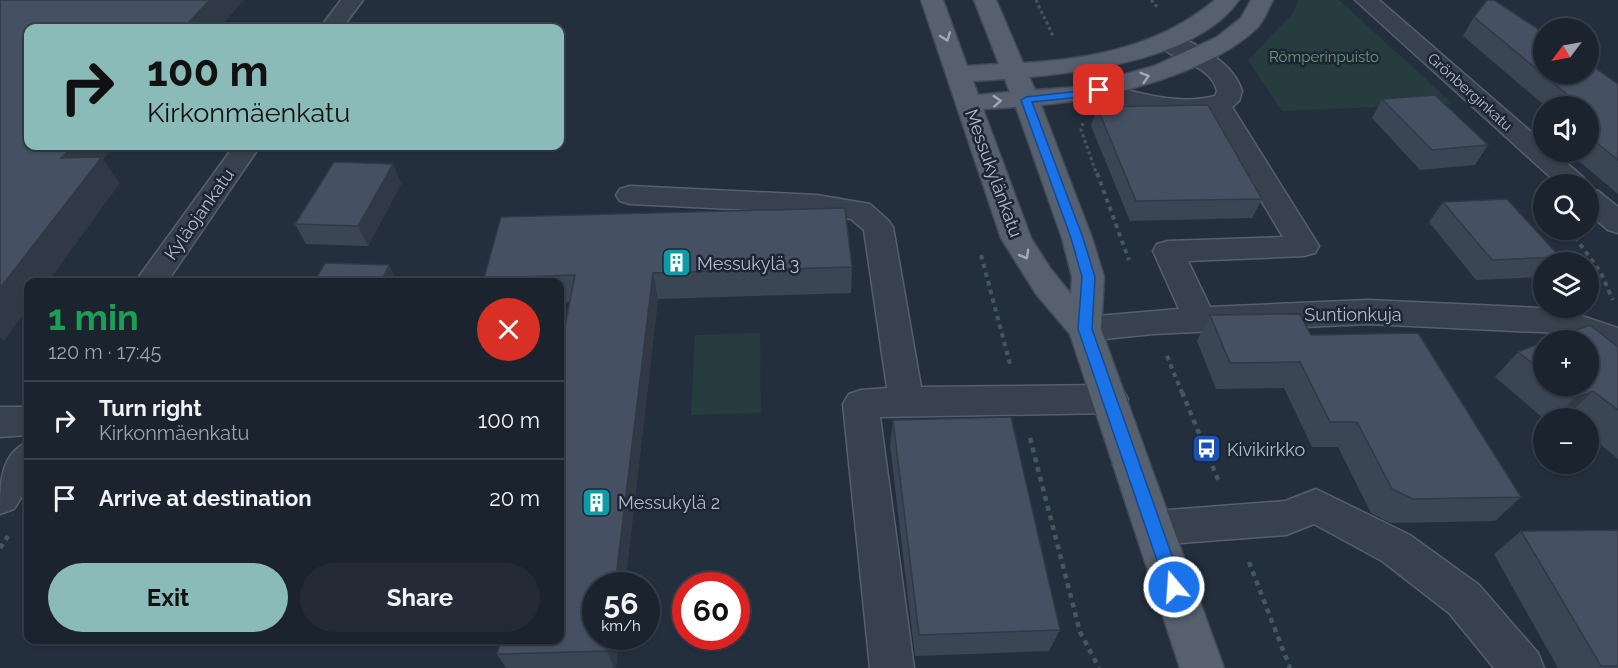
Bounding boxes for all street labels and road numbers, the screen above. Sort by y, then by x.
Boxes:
street label: Grönberginkatu [1424,49,1516,135]
street label: Messukylänkatu [961,106,1027,240]
street label: Kyläojankatu [160,164,238,264]
street label: Suntionkuja [1304,304,1402,325]

